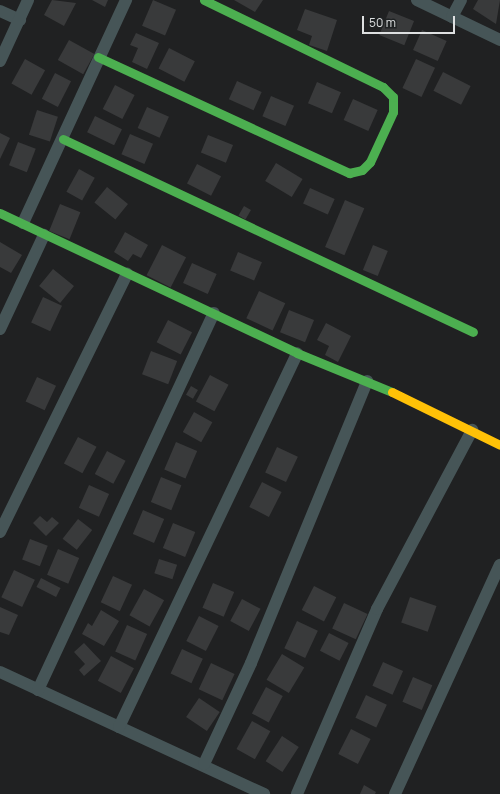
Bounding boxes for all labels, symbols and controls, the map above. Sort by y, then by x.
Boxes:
scale bar [364,8,457,34]
text: 50 m [369,14,396,31]

